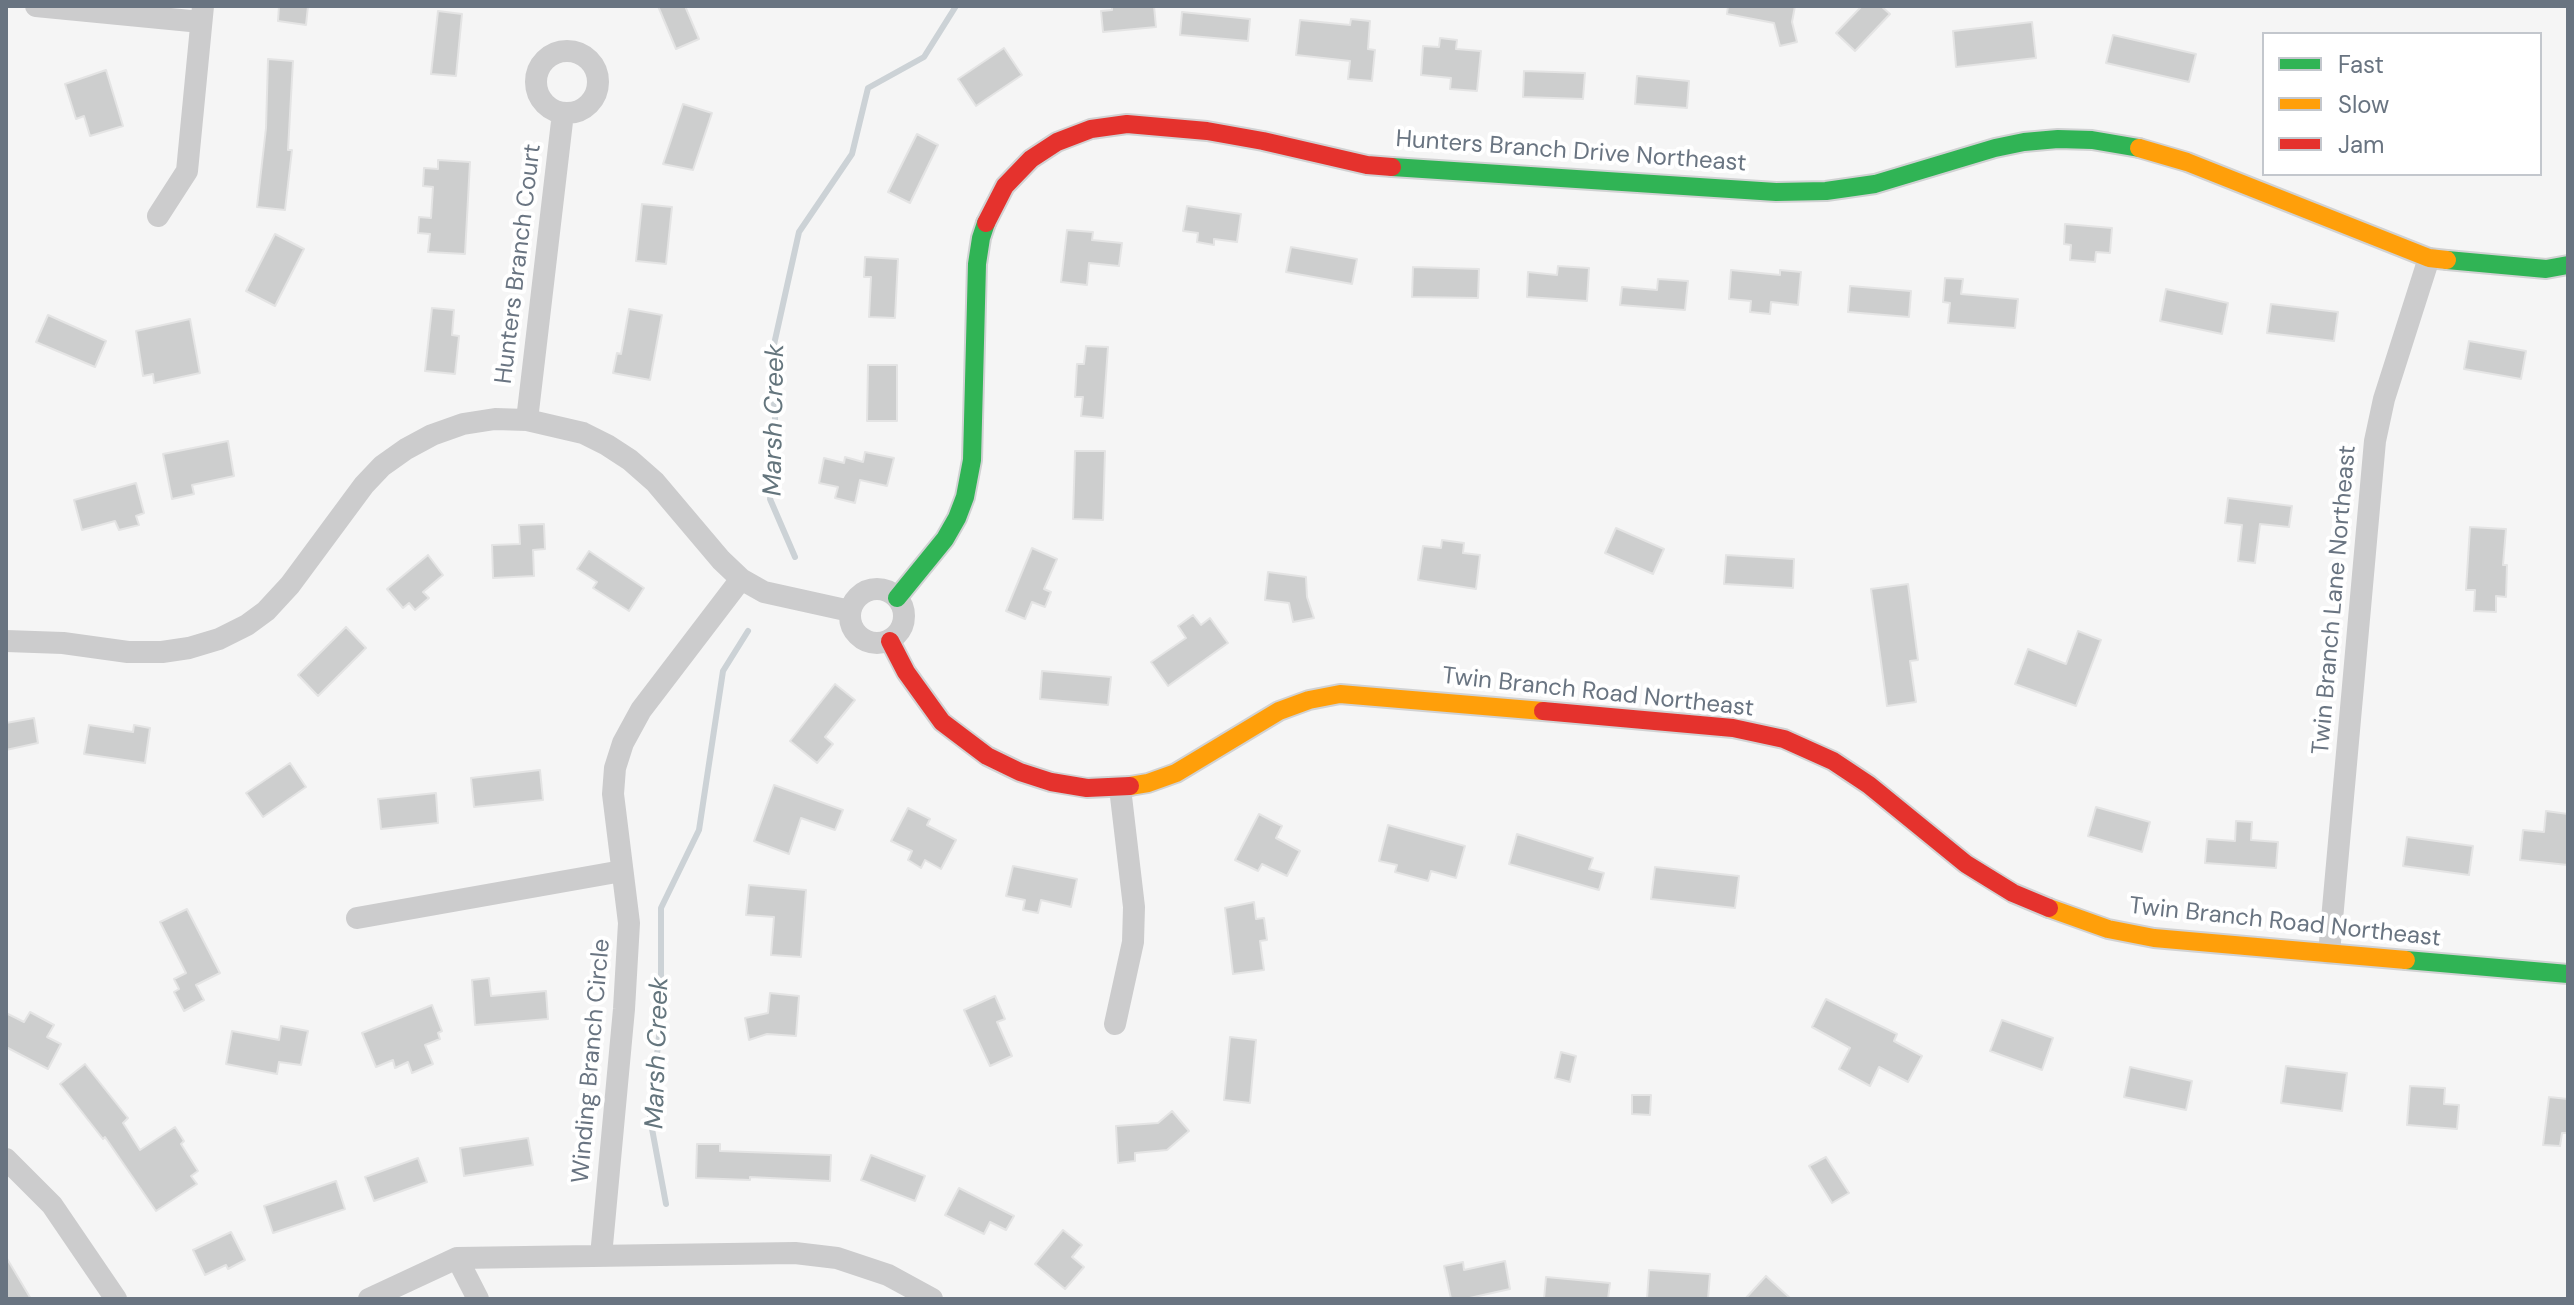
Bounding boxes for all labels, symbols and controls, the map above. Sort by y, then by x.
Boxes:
legend [2262,32,2542,176]
text: Fast [2338,49,2384,80]
text: Slow [2338,89,2389,120]
street label: Hunters Branch Drive Northeast [1395,125,1747,179]
text: Jam [2338,129,2384,160]
street label: Hunters Branch Court [490,142,548,386]
water label: Marsh Creek [758,344,792,496]
street label: Twin Branch Lane Northeast [2307,444,2363,756]
street label: Twin Branch Road Northeast [1441,662,1755,724]
street label: Twin Branch Road Northeast [2128,892,2442,954]
street label: Winding Branch Circle [567,938,617,1184]
water label: Marsh Creek [640,976,676,1130]

